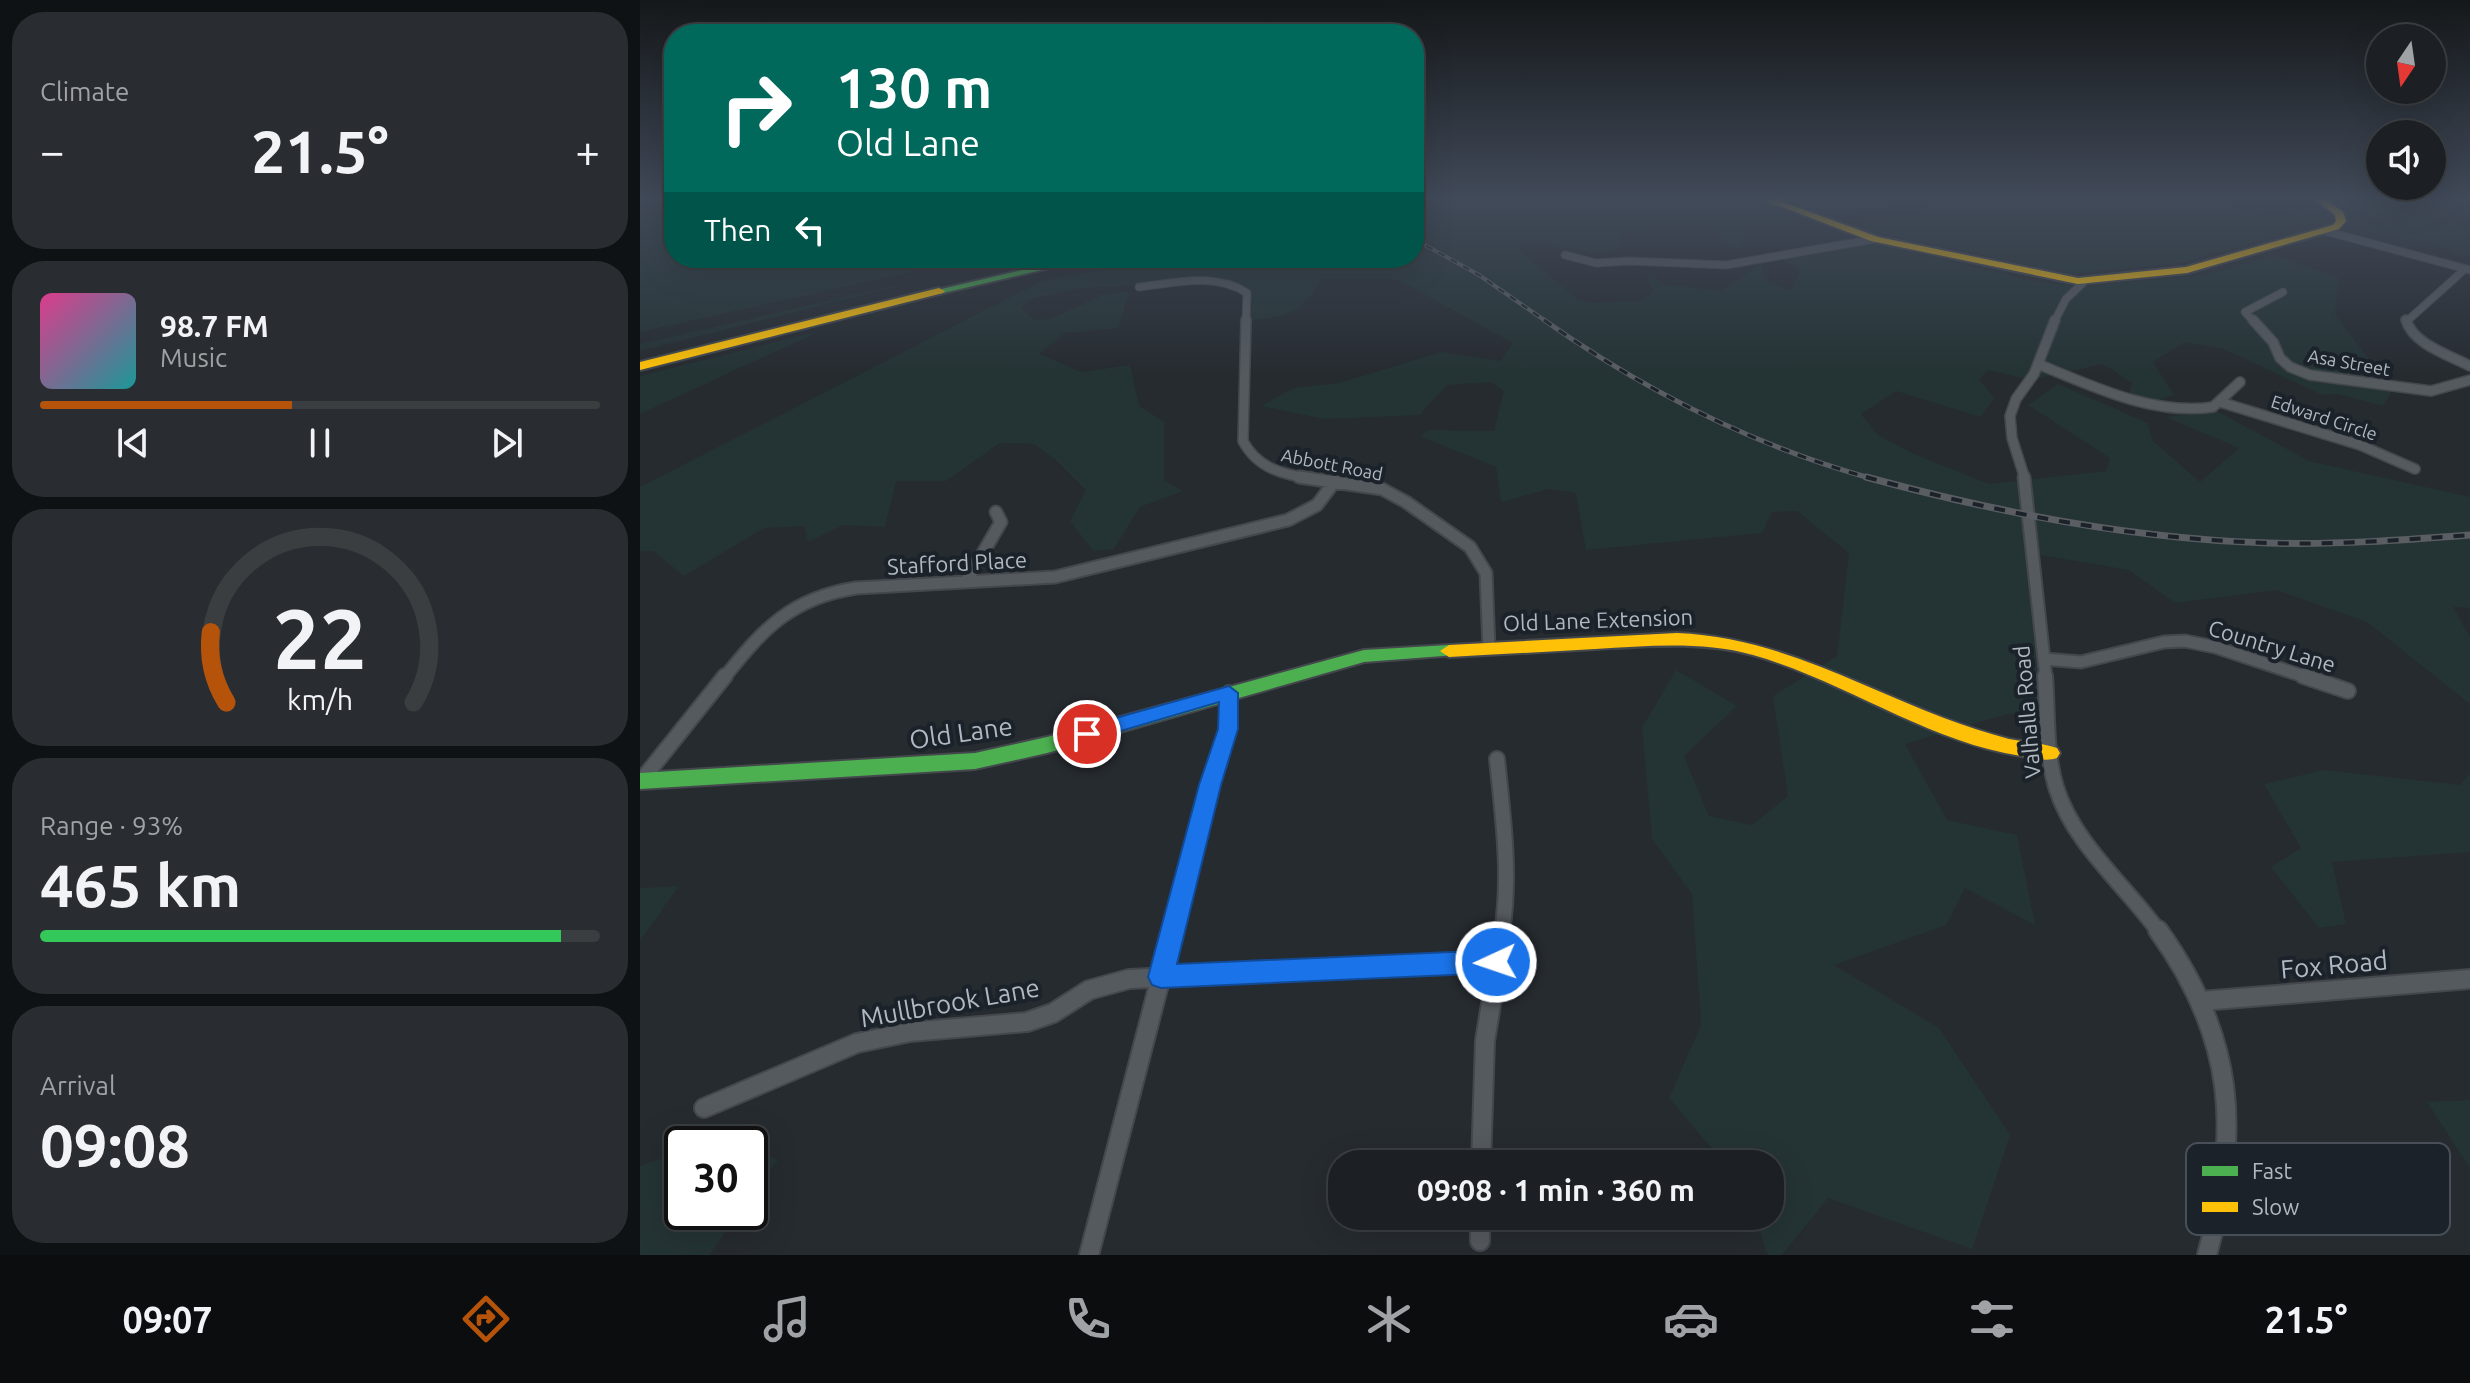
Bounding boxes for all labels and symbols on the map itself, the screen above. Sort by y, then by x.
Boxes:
north arrow [2366,24,2446,104]
street label: Asa Street [2306,345,2392,379]
street label: Edward Circle [2269,390,2380,444]
street label: Abbott Road [1280,444,1385,484]
street label: Stafford Place [886,546,1027,579]
street label: Old Lane Extension [1502,604,1694,635]
street label: Country Lane [2205,614,2339,677]
street label: Valhalla Road [2008,645,2045,779]
pin [1053,700,1121,768]
street label: Old Lane [907,711,1014,754]
position arrow [1454,920,1538,1004]
street label: Fox Road [2279,945,2389,984]
street label: Mullbrook Lane [858,972,1042,1033]
speed limit sign: 30 [664,1126,768,1230]
legend [2186,1143,2450,1235]
text: Fast [2252,1158,2293,1183]
text: Slow [2252,1194,2299,1219]

